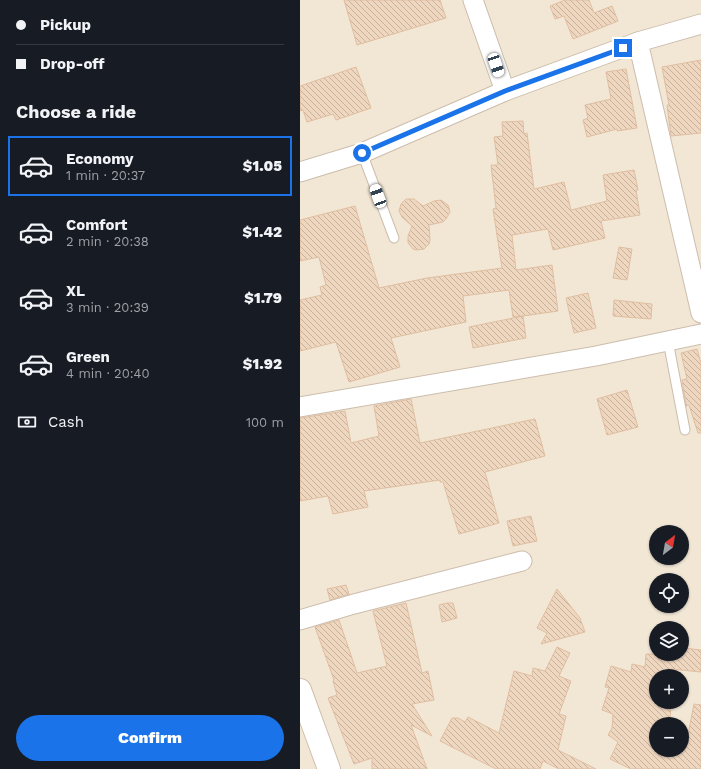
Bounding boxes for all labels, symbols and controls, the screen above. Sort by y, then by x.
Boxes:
text: Pickup [40,16,91,34]
route end [614,39,632,57]
car [486,52,506,78]
text: Drop-off [40,55,105,73]
text: Choose a ride [16,101,136,122]
route start [353,144,371,162]
icon: car [18,148,54,184]
text: Economy [66,150,133,168]
text: $1.05 [243,157,282,175]
text: 1 min · 20:37 [66,168,145,183]
car [368,183,388,209]
icon: car [18,214,54,250]
text: Comfort [66,216,127,234]
text: $1.42 [242,223,282,241]
text: 2 min · 20:38 [66,234,149,249]
icon: car [18,280,54,316]
text: XL [66,282,85,300]
text: $1.79 [244,289,282,307]
text: 3 min · 20:39 [66,300,149,315]
icon: car [18,346,54,382]
text: Green [66,348,110,366]
text: $1.92 [243,355,282,373]
text: 4 min · 20:40 [66,366,150,381]
icon: cash [16,411,38,433]
text: Cash [48,413,84,431]
text: 100 m [246,415,284,430]
north arrow [649,525,689,565]
map controls [649,525,689,757]
button: locate [649,573,689,613]
button: layers [649,621,689,661]
button: + [649,669,689,709]
button: Confirm [16,715,284,761]
button: − [649,717,689,757]

